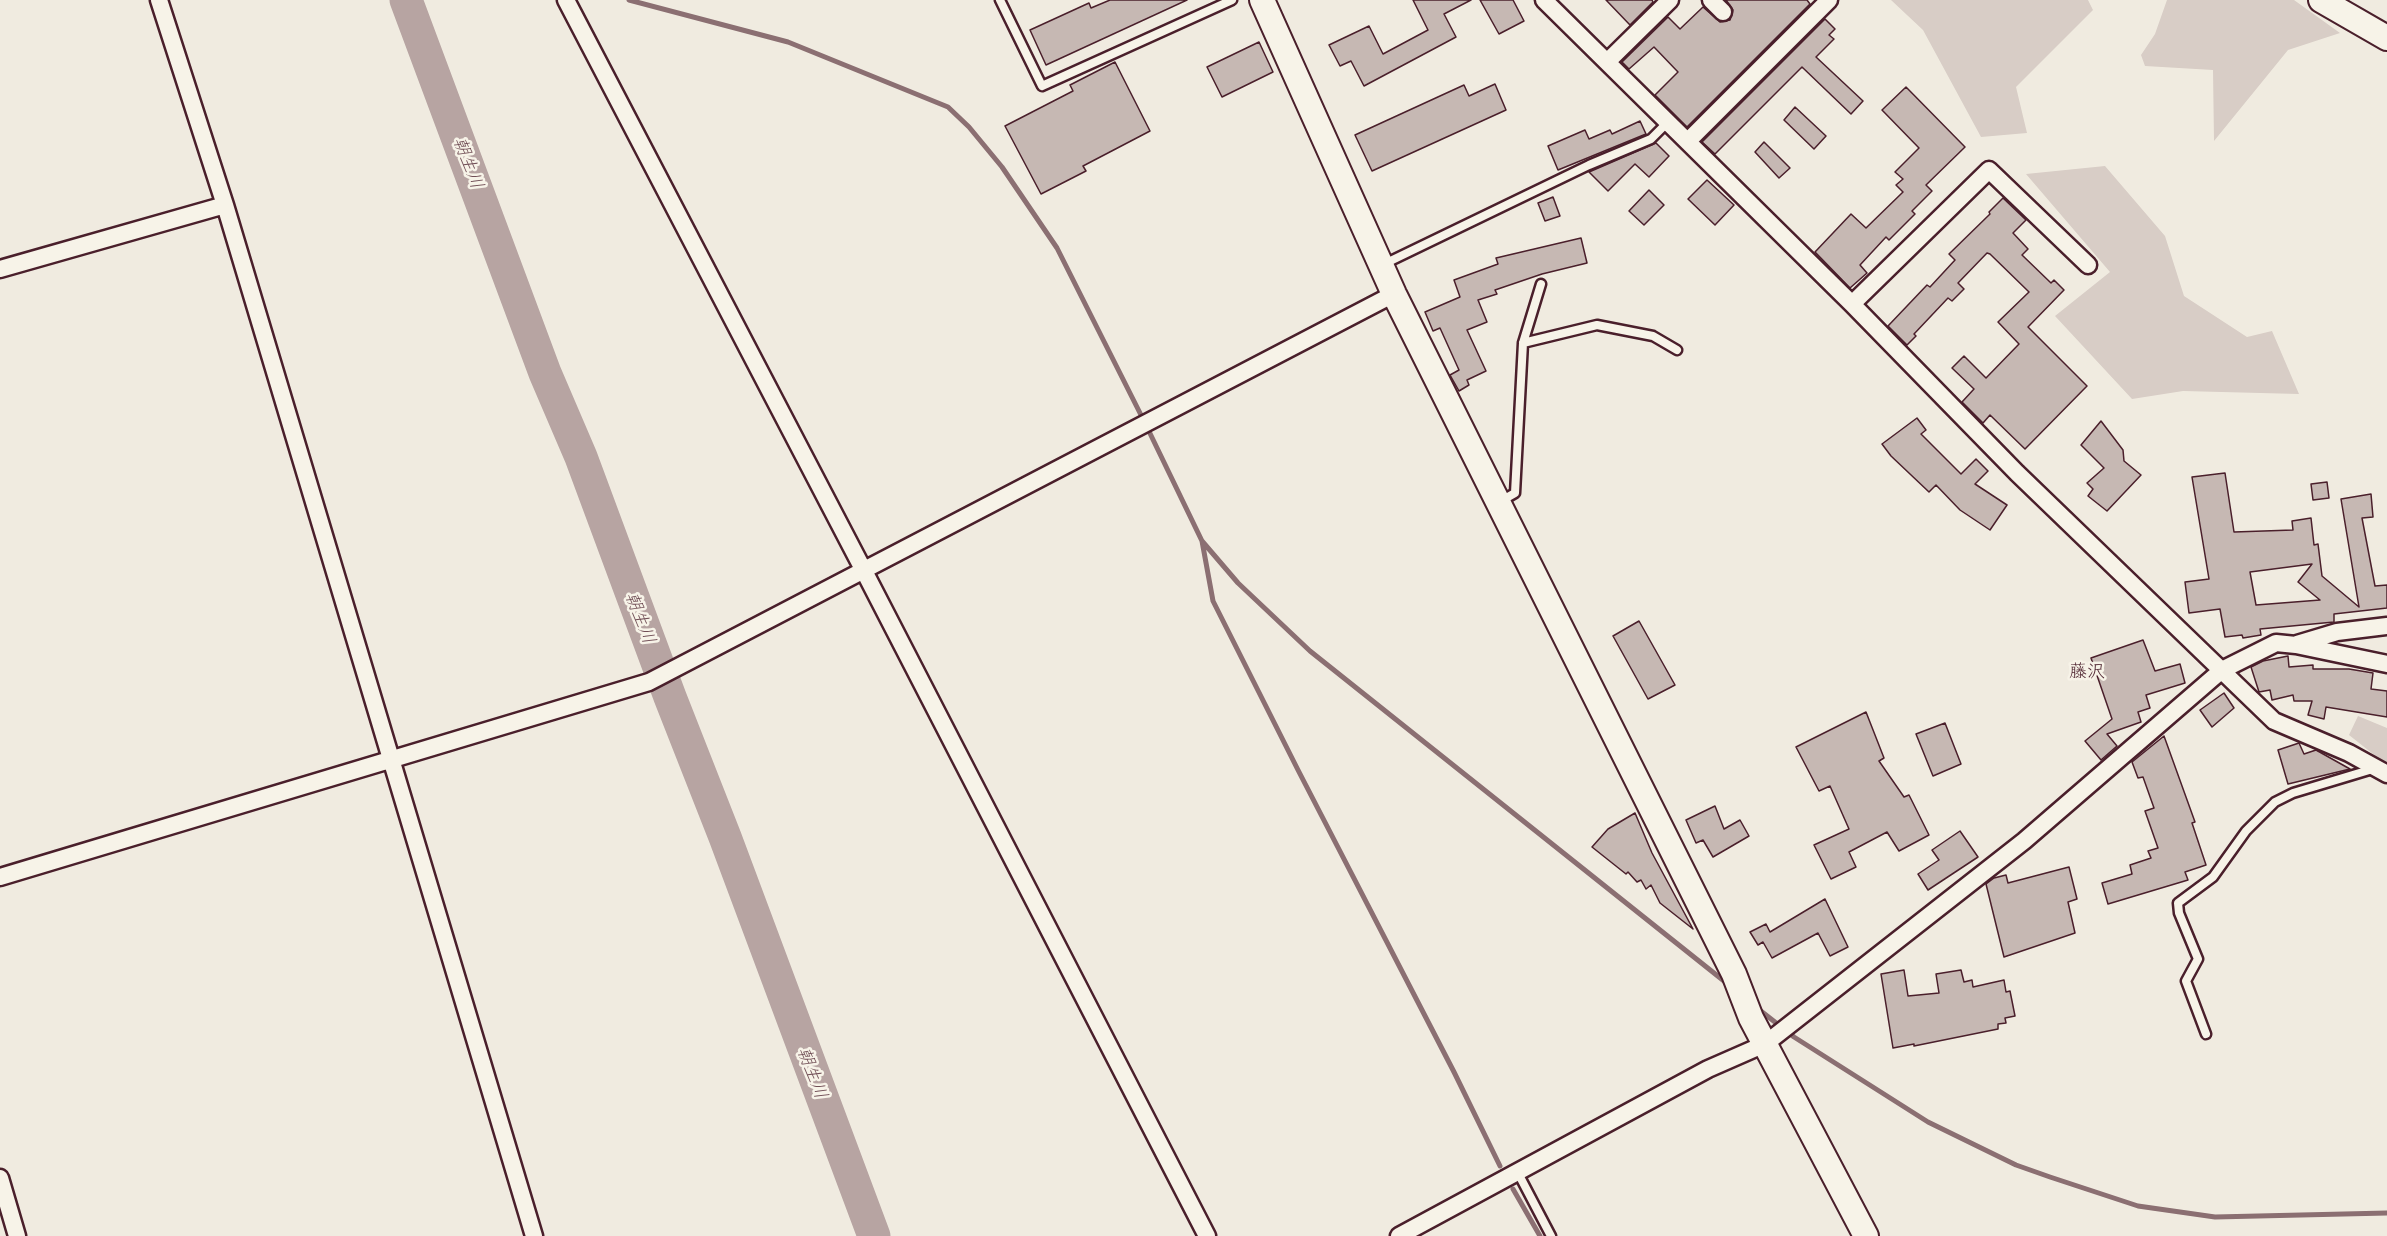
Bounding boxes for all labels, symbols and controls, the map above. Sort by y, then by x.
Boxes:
water label: 朝生川 [448,134,488,192]
water label: 朝生川 [620,589,660,647]
district label: 藤沢 [2069,661,2105,683]
water label: 朝生川 [792,1044,832,1102]

